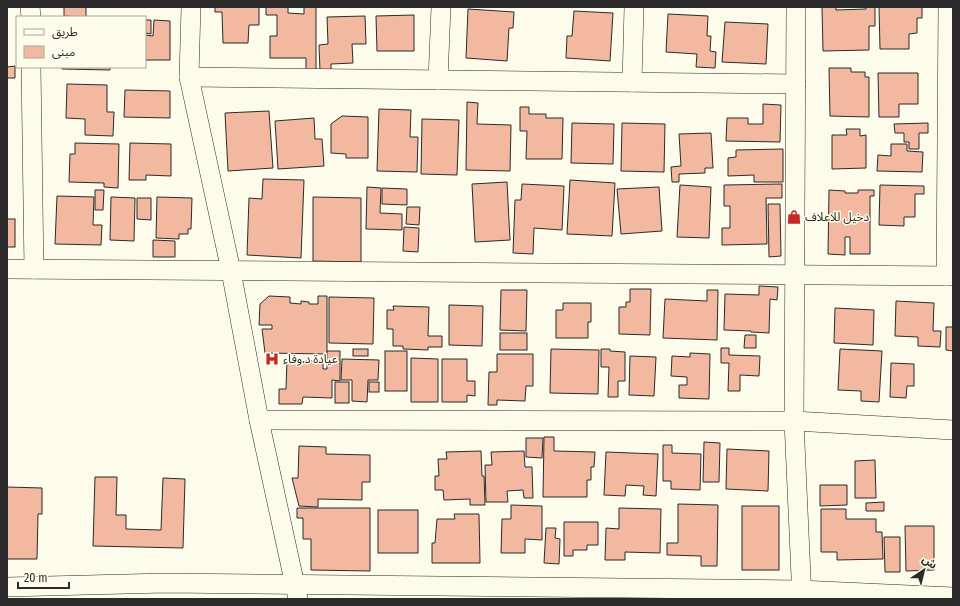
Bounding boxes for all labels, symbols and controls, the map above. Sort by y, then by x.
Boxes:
legend [16,16,146,68]
text: طريق [52,25,78,40]
text: مبنى [52,45,75,59]
shop icon: دخيل للاعلاف [786,209,802,225]
place label: دخيل للاعلاف [805,210,869,224]
hospital icon: عيادة د.وفاء [264,351,280,367]
place label: عيادة د.وفاء [283,352,338,366]
north arrow [904,550,944,590]
text: ش [920,553,939,572]
scale bar [18,564,69,590]
text: 20 m [24,571,48,585]

